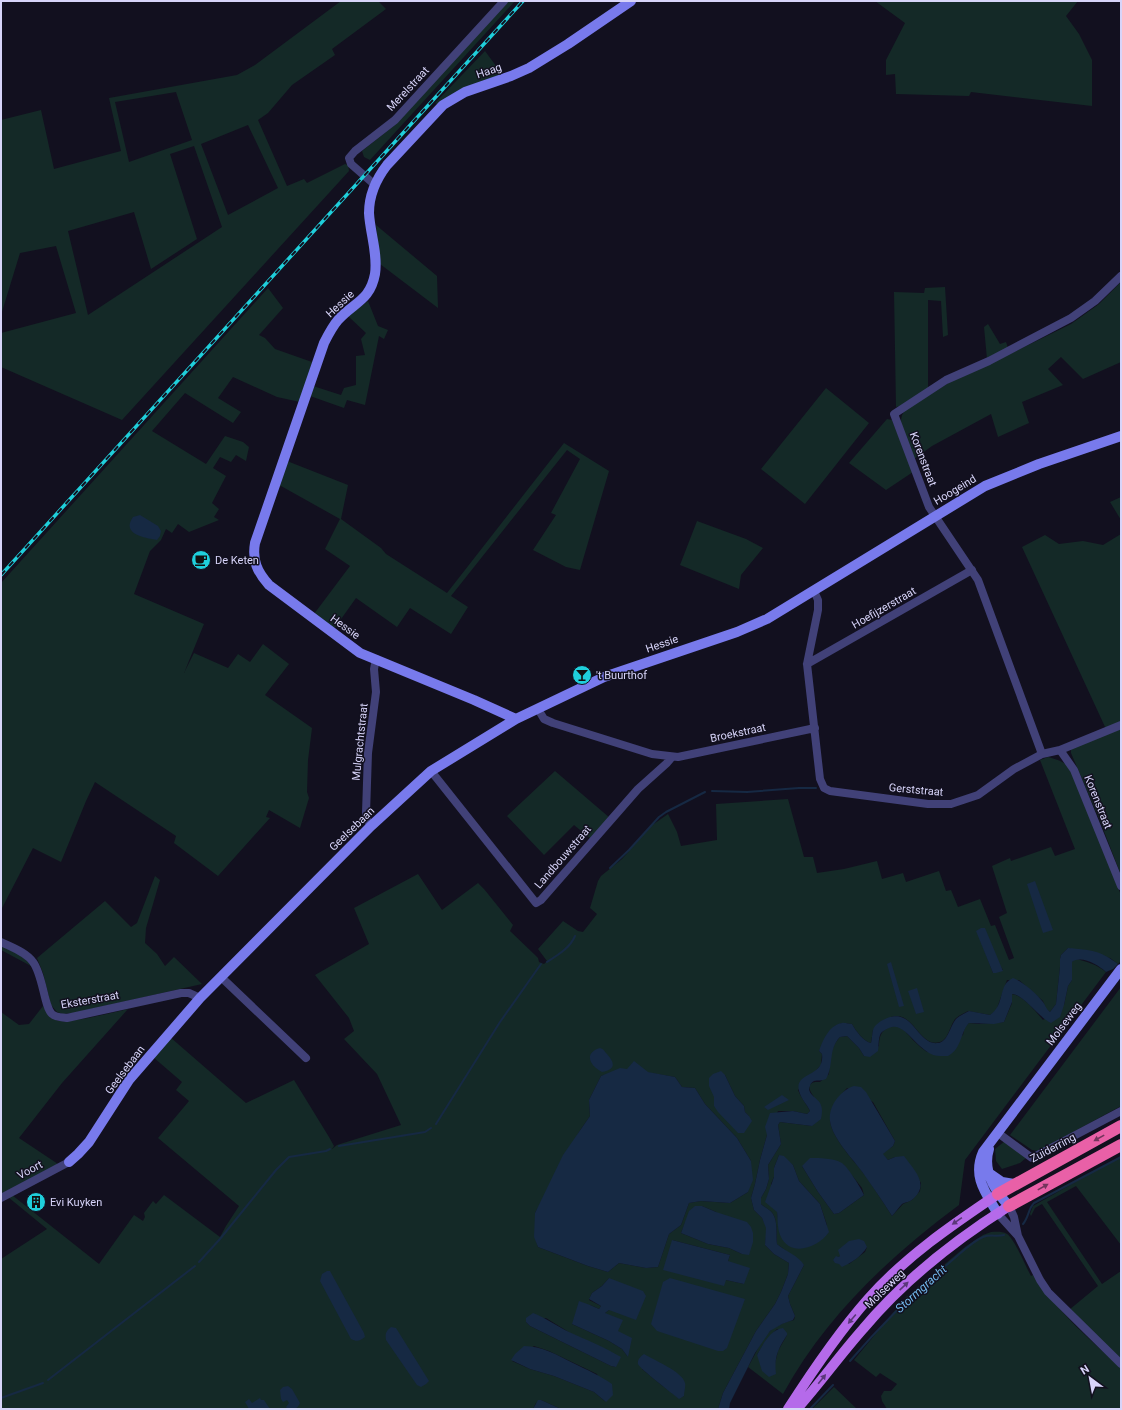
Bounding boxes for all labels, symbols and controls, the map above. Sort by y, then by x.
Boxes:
street label: Haag [475,61,503,81]
street label: Merelstraat [384,64,432,114]
street label: Hessie [323,288,357,320]
street label: Korenstraat [907,430,939,488]
street label: Hoogeind [931,472,979,508]
cafe icon: De Keten [190,549,212,571]
place label: De Keten [215,554,259,567]
street label: Hoefijzerstraat [850,584,919,632]
street label: Hessie [328,612,363,642]
street label: Hessie [644,632,680,656]
bar icon: 't Buurthof [571,664,593,686]
place label: 't Buurthof [596,669,647,682]
street label: Mulgrachtstraat [349,702,371,781]
street label: Broekstraat [709,721,767,745]
street label: Korenstraat [1081,773,1115,831]
street label: Gerststraat [888,781,944,799]
street label: Geelsebaan [327,804,377,854]
street label: Landbouwstraat [532,823,594,891]
street label: Eksterstraat [60,988,121,1012]
street label: Molseweg [1044,1000,1084,1048]
street label: Geelsebaan [102,1043,148,1097]
street label: Zuiderring [1028,1131,1078,1165]
one-way arrow [1093,1135,1105,1142]
street label: Voort [15,1158,45,1182]
one-way arrow [1038,1184,1049,1191]
building icon: Evi Kuyken [25,1191,47,1213]
place label: Evi Kuyken [50,1196,102,1209]
one-way arrow [952,1217,962,1225]
water label: Stormgracht [892,1262,950,1316]
street label: Molseweg [862,1267,908,1311]
one-way arrow [900,1282,909,1291]
one-way arrow [847,1313,856,1324]
north arrow [1070,1358,1110,1398]
text: N [1078,1362,1092,1378]
one-way arrow [818,1374,826,1385]

